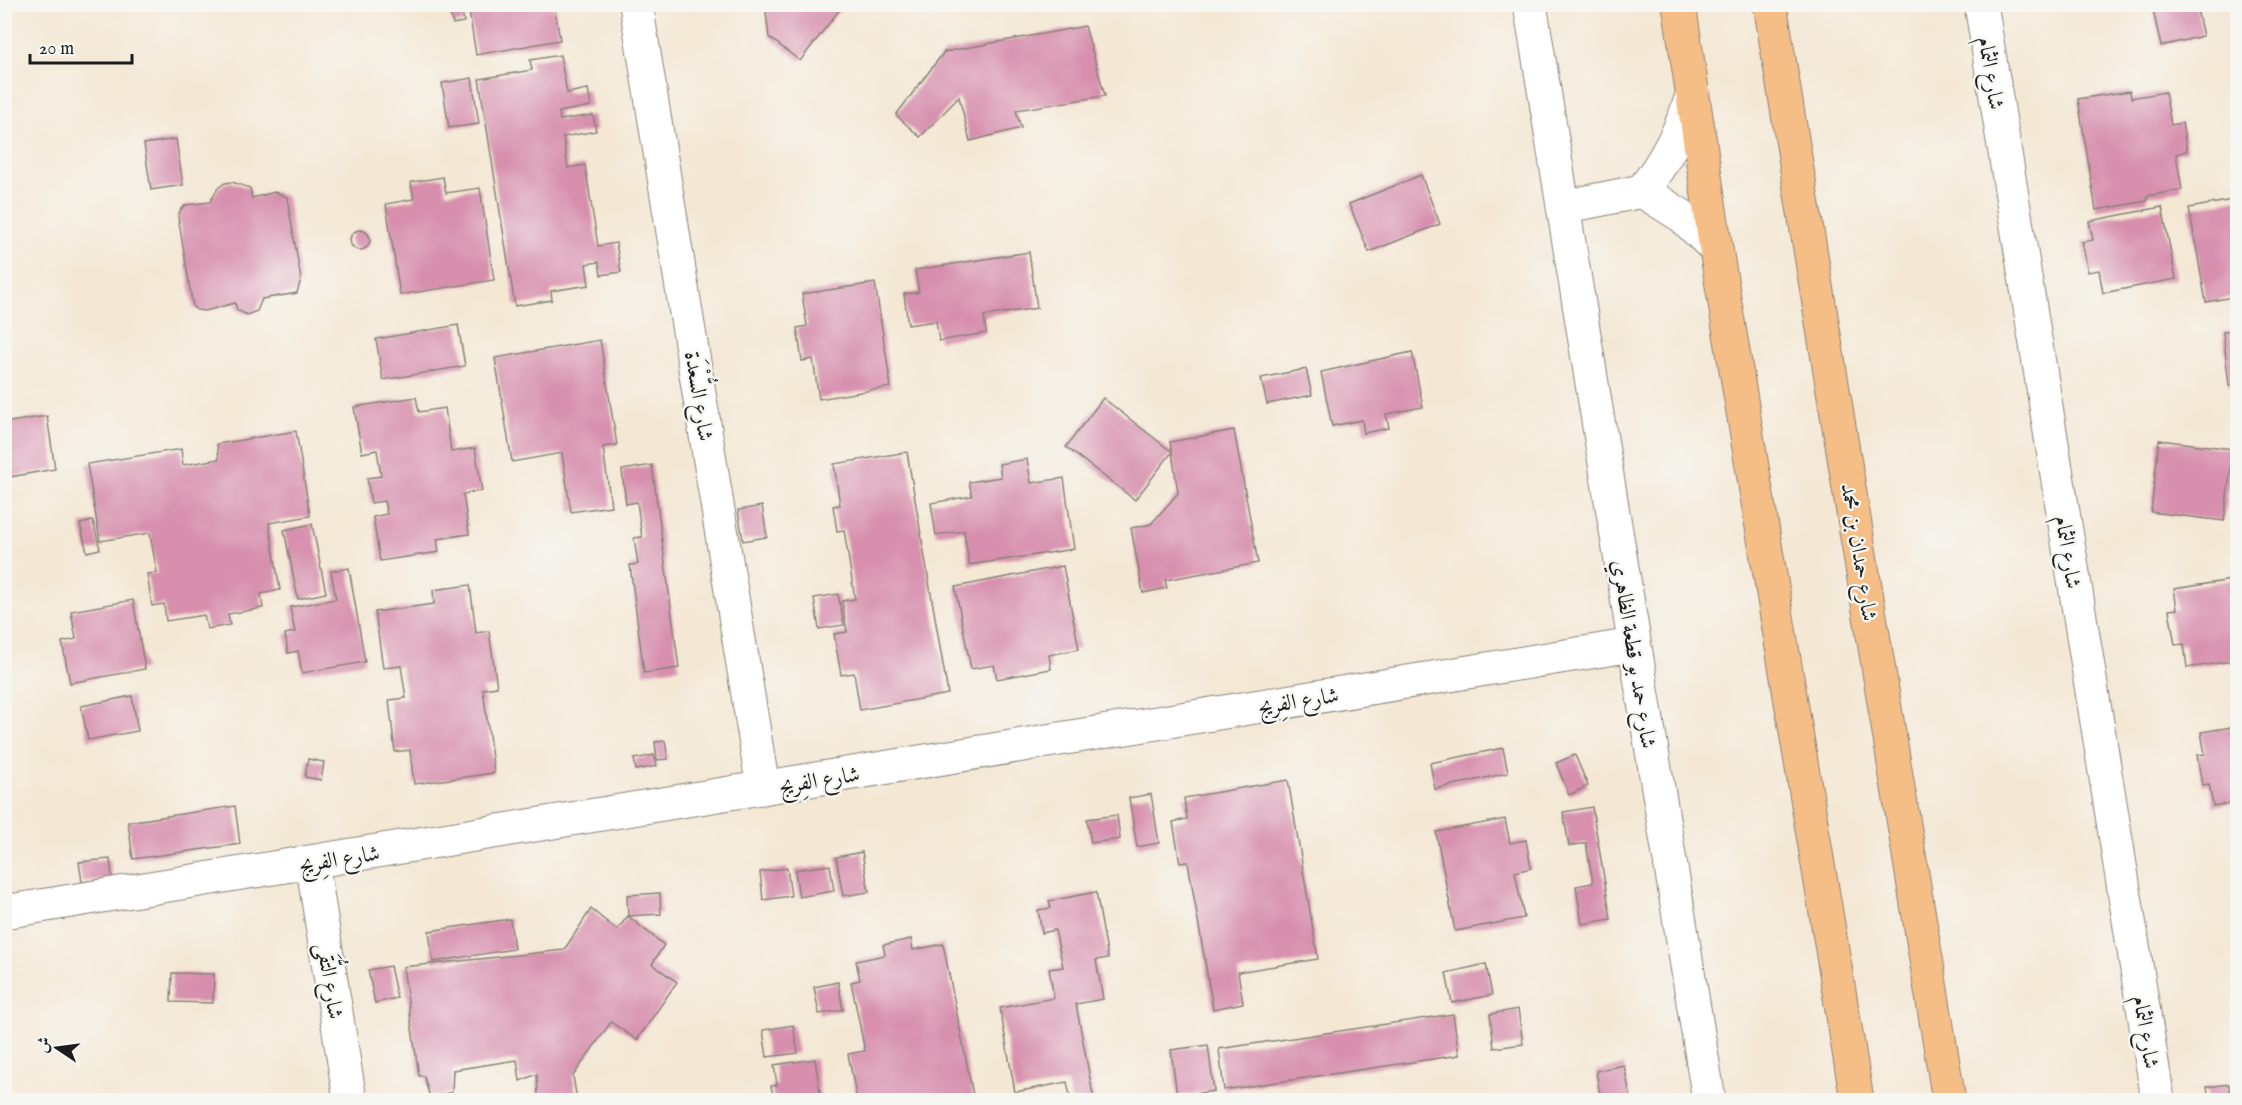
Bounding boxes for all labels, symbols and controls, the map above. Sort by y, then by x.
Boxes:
scale bar [30,27,132,65]
street label: شارع الثمام [1966,35,2010,113]
text: 20 m [39,38,74,61]
street label: شارع السُّعْدَة [674,348,728,444]
street label: شارع حمدان بن محمد [1830,481,1883,624]
street label: شارع الثمام [2043,514,2087,592]
street label: شارع حمد بو قطعة الظاهري [1601,558,1662,751]
street label: شارع الفِريج [1256,682,1341,726]
street label: شارع الفِريج [777,761,862,805]
street label: شارع الفِريج [297,840,382,884]
street label: شارع التُّقَى [306,940,358,1022]
street label: شارع الثمام [2121,994,2165,1072]
north arrow [27,1018,87,1078]
text: ش [33,1035,56,1055]

